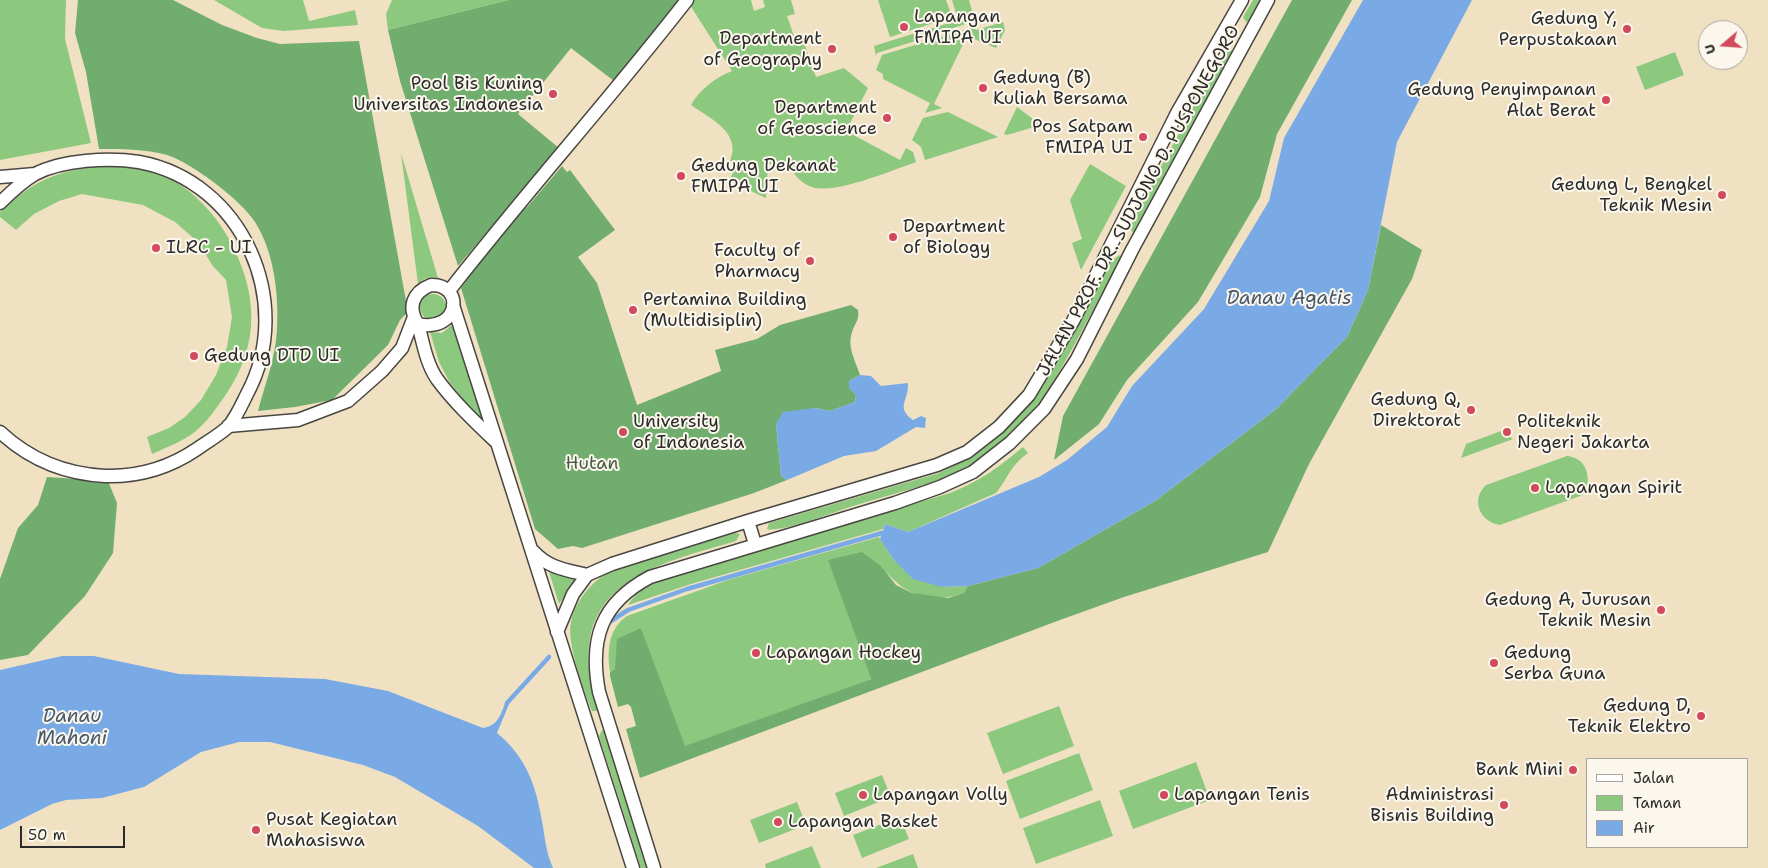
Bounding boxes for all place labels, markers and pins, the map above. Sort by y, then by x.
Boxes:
place label: Lapangan FMIPA UI [914,6,1002,48]
place label: Gedung Y, Perpustakaan [1499,8,1617,50]
marker: Lapangan FMIPA UI [898,21,910,33]
marker: Gedung Y, Perpustakaan [1621,23,1633,35]
place label: Department of Geography [703,28,822,70]
marker: Department of Geography [826,43,838,55]
place label: Gedung (B) Kuliah Bersama [993,67,1127,110]
place label: Pool Bis Kuning Universitas Indonesia [353,73,543,116]
place label: Gedung Penyimpanan Alat Berat [1407,79,1596,122]
marker: Gedung (B) Kuliah Bersama [977,82,989,94]
marker: Pool Bis Kuning Universitas Indonesia [547,88,559,100]
marker: Gedung Penyimpanan Alat Berat [1600,94,1612,106]
place label: Department of Geoscience [757,97,877,140]
marker: Department of Geoscience [881,112,893,124]
place label: Pos Satpam FMIPA UI [1032,116,1133,158]
marker: Pos Satpam FMIPA UI [1137,131,1149,143]
place label: Gedung Dekanat FMIPA UI [691,155,837,198]
marker: Gedung Dekanat FMIPA UI [675,170,687,182]
place label: Gedung L, Bengkel Teknik Mesin [1551,174,1712,216]
marker: Gedung L, Bengkel Teknik Mesin [1716,189,1728,201]
place label: Department of Biology [903,216,1006,258]
marker: Department of Biology [887,231,899,243]
place label: ILRC - UI [166,237,252,259]
place label: Faculty of Pharmacy [714,240,800,282]
marker: ILRC - UI [150,242,162,254]
marker: Faculty of Pharmacy [804,255,816,267]
place label: Pertamina Building (Multidisiplin) [643,289,807,332]
marker: Pertamina Building (Multidisiplin) [627,304,639,316]
place label: Gedung DTD UI [204,345,339,367]
marker: Gedung DTD UI [188,350,200,362]
place label: Gedung Q, Direktorat [1371,389,1461,432]
marker: Gedung Q, Direktorat [1465,404,1477,416]
place label: University of Indonesia [633,411,744,454]
place label: Politeknik Negeri Jakarta [1517,411,1649,454]
marker: University of Indonesia [617,426,629,438]
marker: Politeknik Negeri Jakarta [1501,426,1513,438]
place label: Lapangan Spirit [1545,477,1682,499]
marker: Lapangan Spirit [1529,482,1541,494]
place label: Gedung A, Jurusan Teknik Mesin [1485,589,1651,632]
marker: Gedung A, Jurusan Teknik Mesin [1655,604,1667,616]
place label: Lapangan Hockey [766,642,921,664]
place label: Gedung Serba Guna [1504,642,1605,684]
marker: Lapangan Hockey [750,647,762,659]
marker: Gedung Serba Guna [1488,657,1500,669]
place label: Gedung D, Teknik Elektro [1568,695,1691,738]
marker: Gedung D, Teknik Elektro [1695,710,1707,722]
place label: Bank Mini [1476,759,1563,781]
marker: Bank Mini [1567,764,1579,776]
place label: Lapangan Volly [873,784,1008,806]
place label: Lapangan Tenis [1174,784,1310,806]
place label: Administrasi Bisnis Building [1370,784,1494,826]
marker: Lapangan Volly [857,789,869,801]
marker: Lapangan Tenis [1158,789,1170,801]
marker: Administrasi Bisnis Building [1498,799,1510,811]
place label: Pusat Kegiatan Mahasiswa [266,809,397,852]
place label: Lapangan Basket [788,811,938,833]
marker: Lapangan Basket [772,816,784,828]
marker: Pusat Kegiatan Mahasiswa [250,824,262,836]

